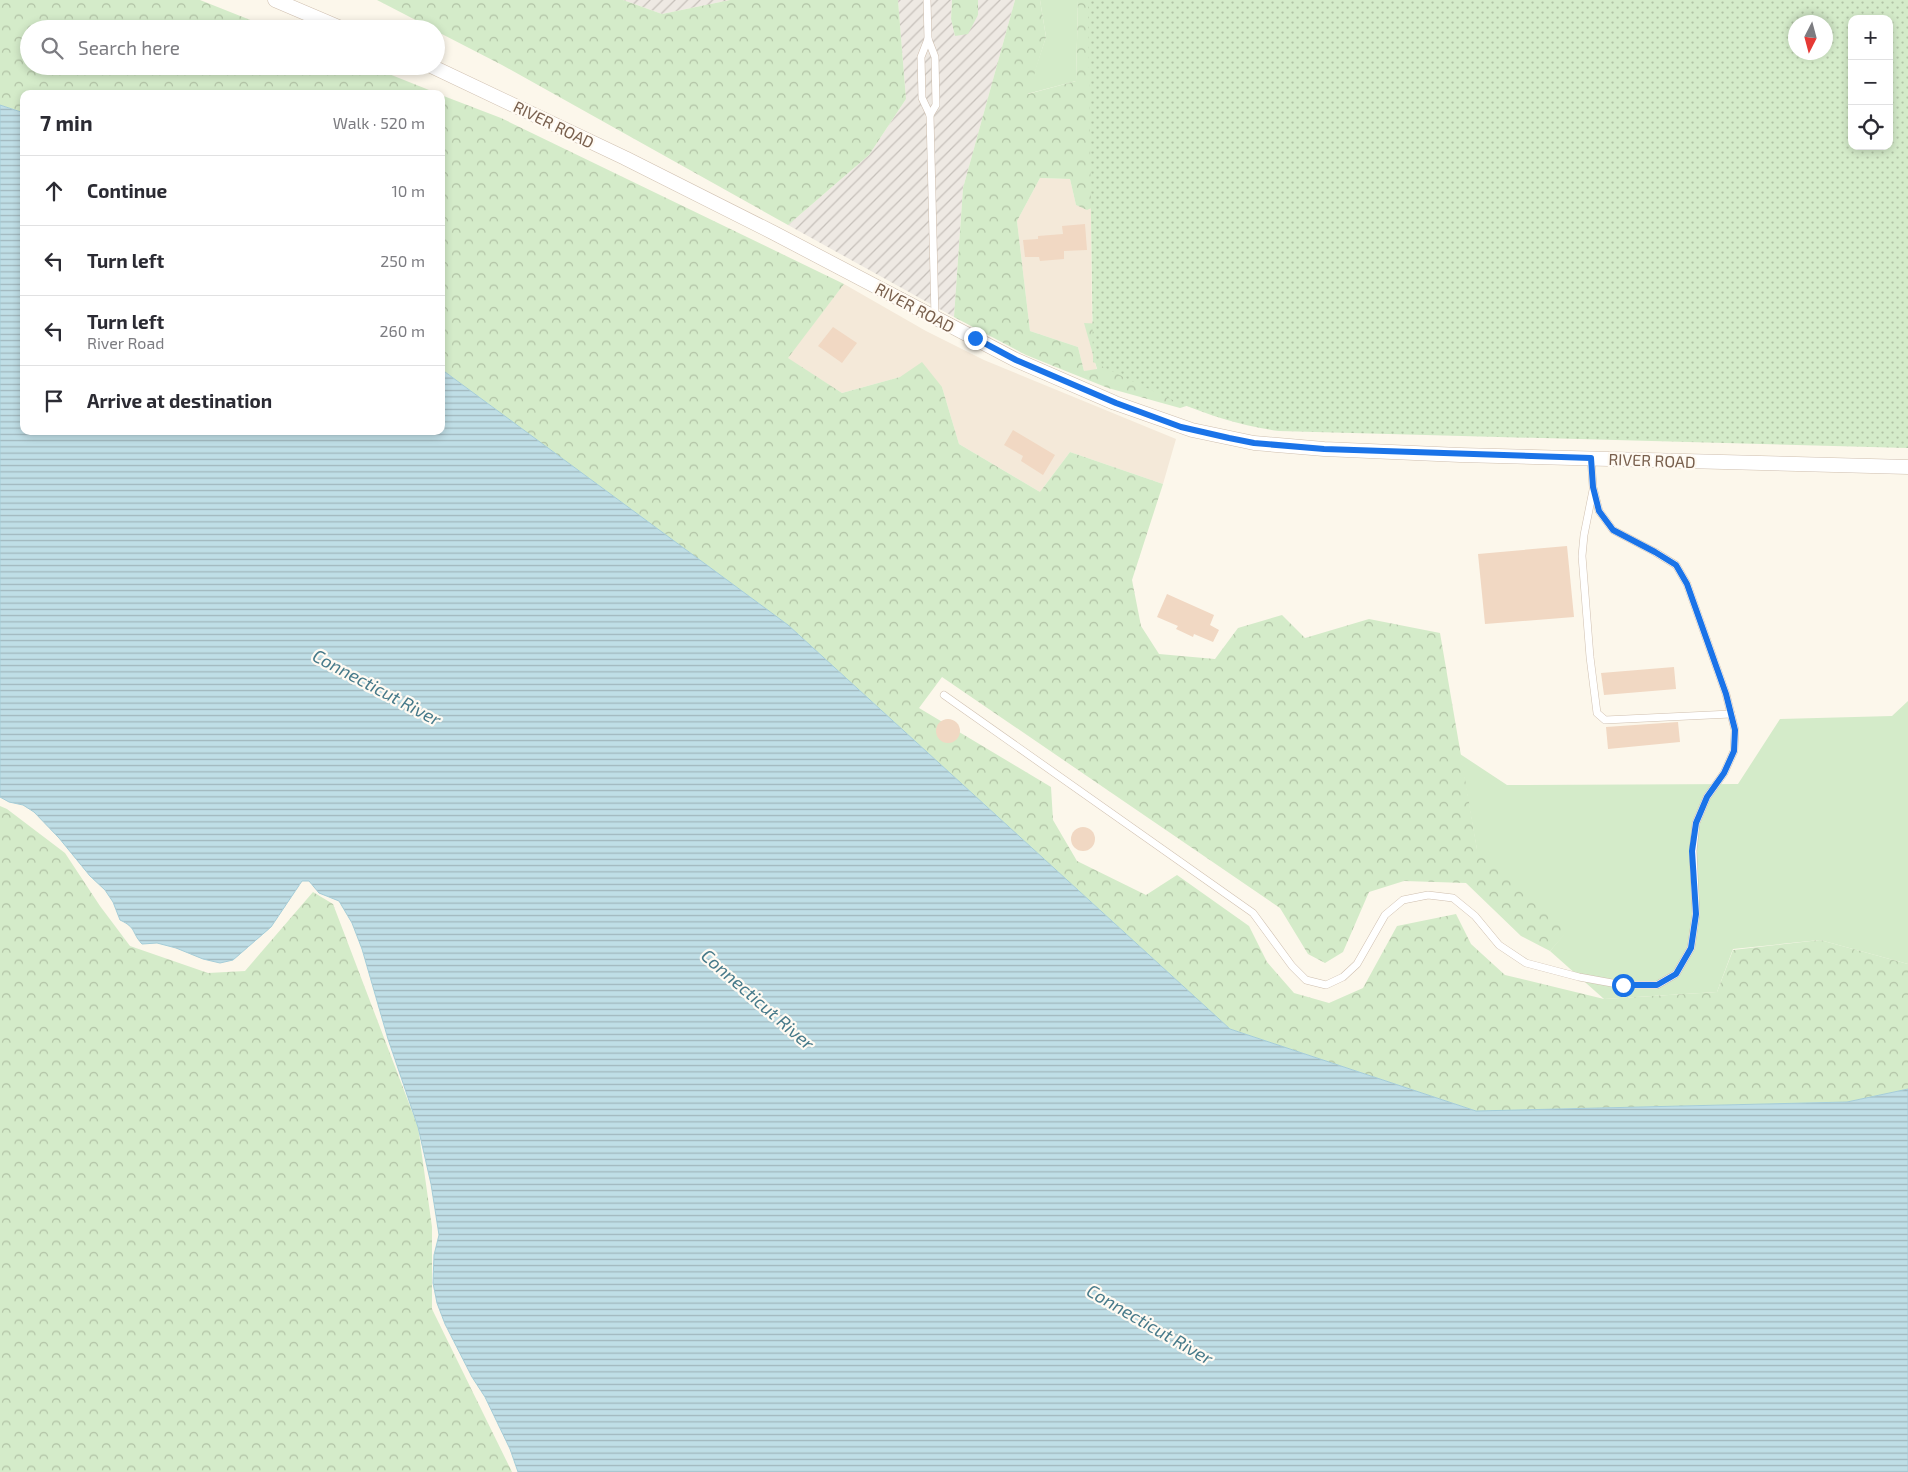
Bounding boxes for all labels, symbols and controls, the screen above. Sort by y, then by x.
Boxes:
north arrow [1788,15,1833,60]
map controls [1848,15,1893,150]
button: + [1848,15,1893,60]
search box [20,20,445,75]
icon: search [38,34,66,62]
text: Search here [78,36,180,59]
button: − [1848,60,1893,105]
street label: RIVER ROAD [511,96,597,152]
button: locate [1848,105,1893,150]
text: 7 min [40,110,93,135]
text: Walk · 520 m [333,113,425,132]
icon: ahead [40,177,68,205]
text: Continue [87,179,167,202]
text: 10 m [391,181,425,200]
icon: left [40,247,68,275]
text: Turn left [87,249,164,272]
text: 250 m [380,251,425,270]
street label: RIVER ROAD [872,278,958,336]
text: Turn left [87,310,164,333]
icon: left [40,317,68,345]
text: 260 m [380,321,425,340]
route end [964,327,987,350]
text: River Road [87,333,164,352]
icon: arrive [40,387,68,415]
text: Arrive at destination [87,389,272,412]
street label: RIVER ROAD [1608,449,1696,471]
water label: Connecticut River [309,644,446,731]
water label: Connecticut River [697,944,820,1055]
route start [1612,974,1635,997]
water label: Connecticut River [1083,1279,1218,1370]

